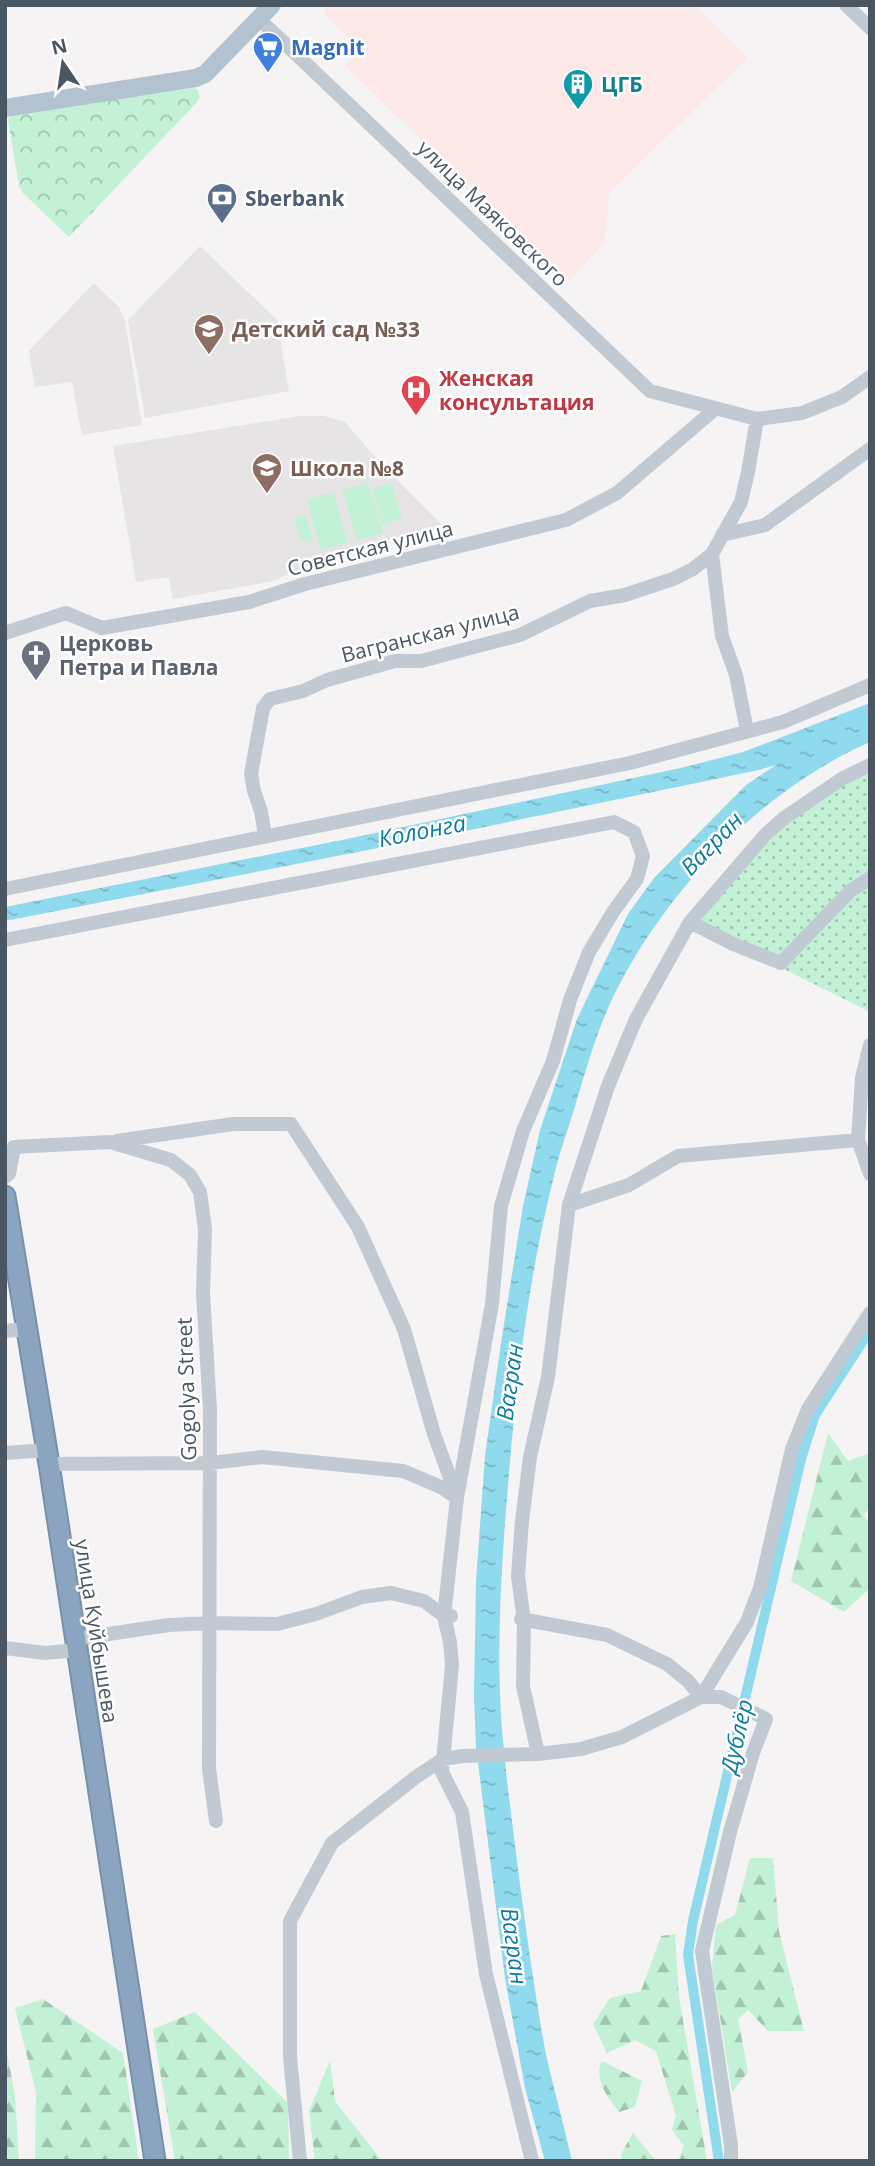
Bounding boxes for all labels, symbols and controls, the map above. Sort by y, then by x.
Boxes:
north arrow [28,28,98,98]
supermarket icon: Magnit [251,30,285,74]
text: N [49,32,70,61]
place label: Magnit [291,33,365,61]
building icon: ЦГБ [561,67,595,111]
place label: ЦГБ [601,70,643,98]
street label: улица Маяковского [412,134,574,292]
bank icon: Sberbank [205,181,239,225]
place label: Sberbank [245,184,346,212]
school or university icon: Детский сад №33 [192,312,226,356]
place label: Детский сад №33 [232,315,420,343]
place label: Женская консультация [439,364,594,416]
hospital icon: Женская консультация [399,373,433,417]
school or university icon: Школа №8 [250,451,284,495]
place label: Школа №8 [290,454,404,482]
street label: Советская улица [284,514,456,582]
street label: Вагранская улица [338,597,522,669]
place label: Церковь Петра и Павла [59,629,218,681]
church icon: Церковь Петра и Павла [19,638,53,682]
water label: Вагран [673,804,750,882]
water label: Колонга [376,806,468,854]
street label: Gogolya Street [170,1317,202,1461]
water label: Вагран [488,1341,530,1422]
street label: улица Куйбышева [69,1537,125,1725]
water label: Дублёр [712,1696,760,1778]
water label: Вагран [494,1906,536,1987]

